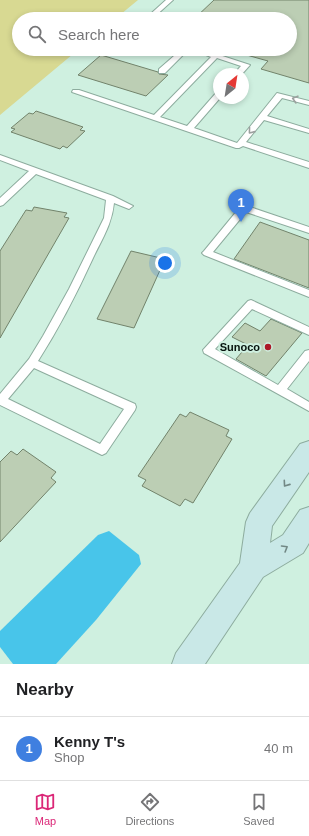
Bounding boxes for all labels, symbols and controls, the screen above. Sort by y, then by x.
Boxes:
search box [12,12,297,56]
icon: search [26,23,48,45]
text: Search here [58,26,140,43]
north arrow [213,68,249,104]
one-way arrow [291,95,298,104]
one-way arrow [248,127,255,134]
pin: 1 [228,189,254,222]
your location [155,253,175,273]
place label: Sunoco [220,341,260,353]
marker: Sunoco [263,342,273,352]
one-way arrow [283,480,291,487]
one-way arrow [281,546,288,553]
text: Nearby [16,680,74,699]
text: Kenny T's [54,733,125,750]
text: 1 [25,741,33,756]
text: 40 m [264,741,293,756]
text: Shop [54,750,84,765]
tab: Map [34,791,56,827]
tab: Directions [125,791,174,827]
tab: Saved [243,791,274,827]

